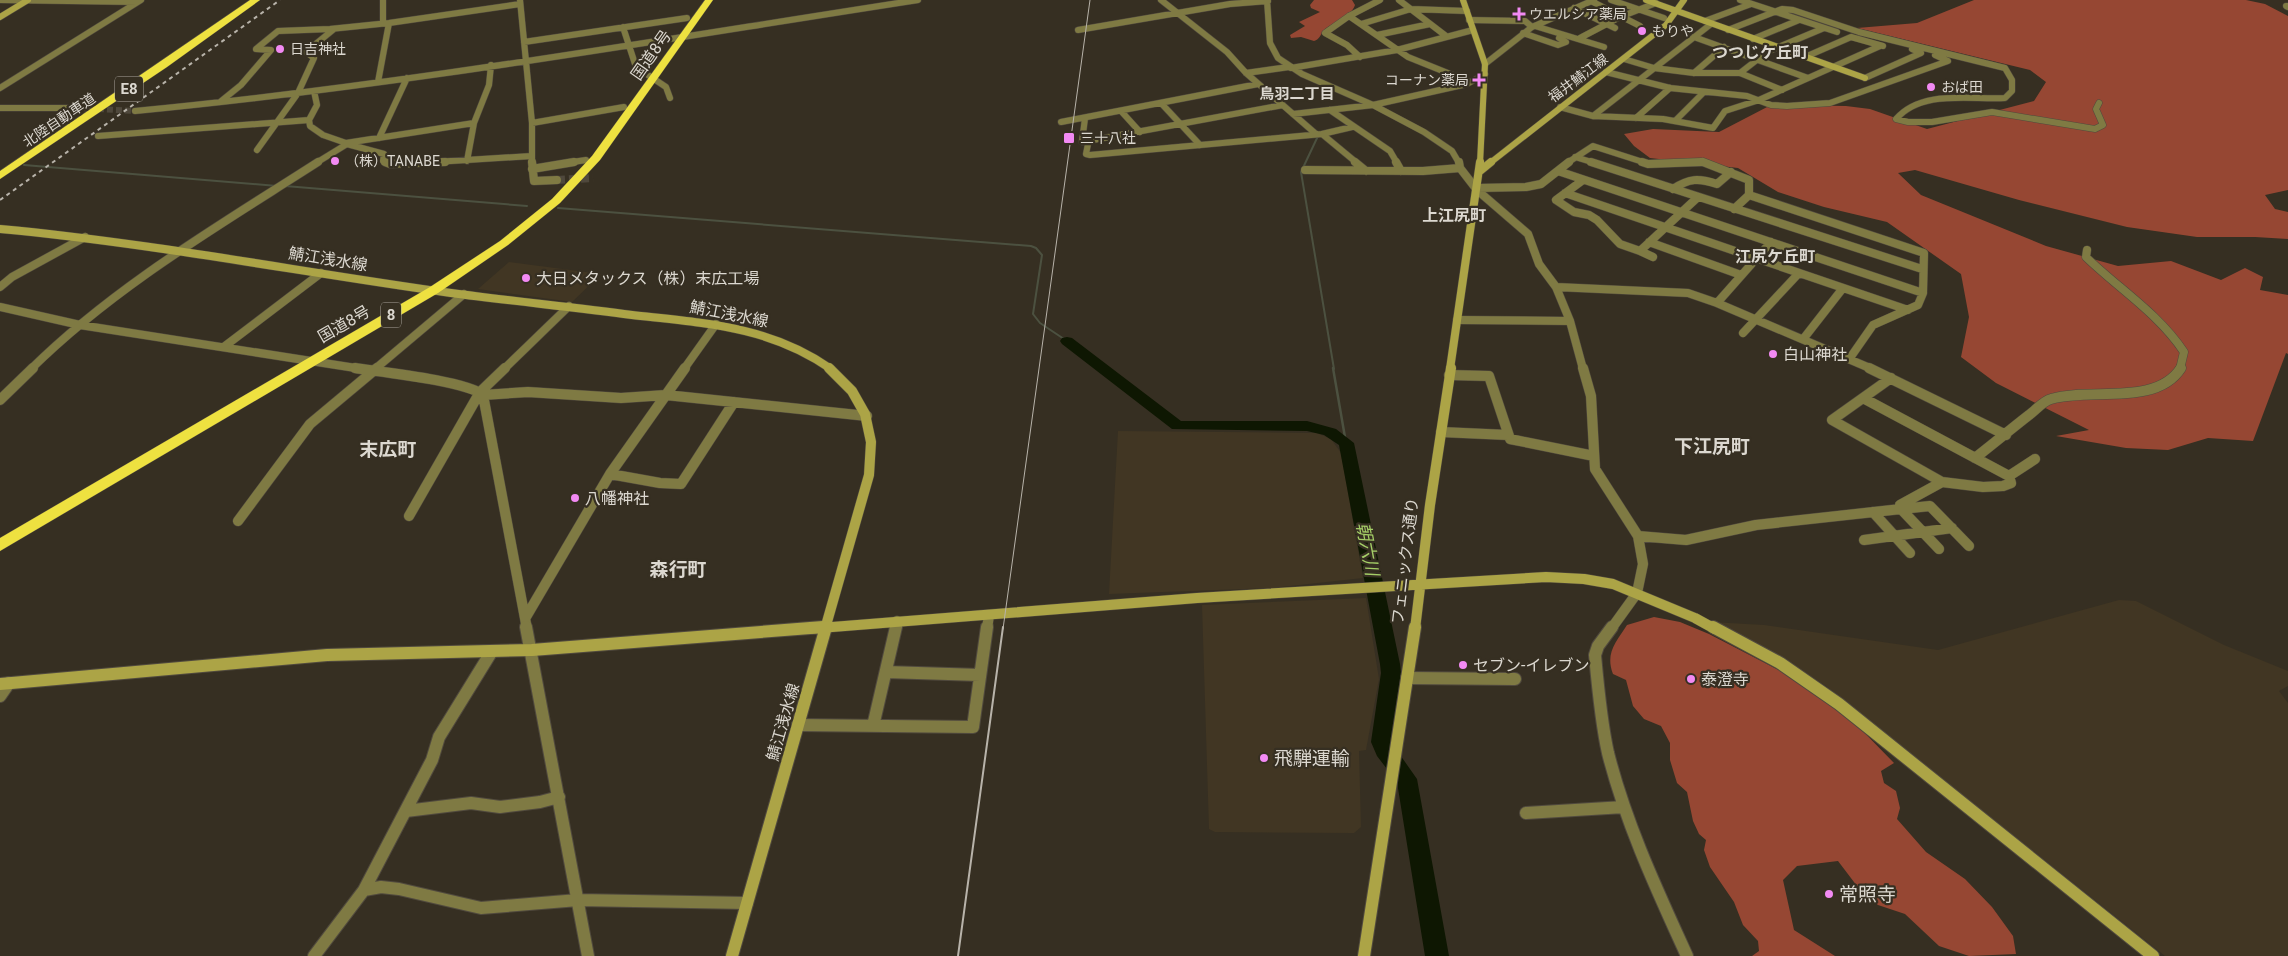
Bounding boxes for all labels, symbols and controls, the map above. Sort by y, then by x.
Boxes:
place label: ウエルシア薬局 [1529,6,1627,22]
marker: ウエルシア薬局 [1513,8,1525,20]
place label: もりや [1652,23,1694,39]
marker: もりや [1636,25,1648,37]
street label: 国道8号 [627,26,675,84]
place label: 日吉神社 [290,41,346,57]
marker: 日吉神社 [274,43,286,55]
district label: つつじケ丘町 [1712,43,1808,62]
street label: 福井鯖江線 [1545,51,1611,105]
place label: コーナン薬局 [1385,72,1469,88]
marker: コーナン薬局 [1473,74,1485,86]
road number: E8 [115,76,143,102]
place label: おば田 [1941,79,1983,95]
marker: おば田 [1925,81,1937,93]
district label: 鳥羽二丁目 [1259,85,1335,103]
street label: 北陸自動車道 [20,90,98,150]
place label: 三十八社 [1080,130,1136,146]
marker: 三十八社 [1062,131,1076,145]
place label: （株）TANABE [345,153,440,169]
marker: （株）TANABE [329,155,341,167]
district label: 上江尻町 [1422,206,1486,225]
street label: 鯖江浅水線 [287,243,369,275]
district label: 江尻ケ丘町 [1735,247,1815,266]
place label: 大日メタックス（株）末広工場 [536,269,760,288]
marker: 大日メタックス（株）末広工場 [520,272,532,284]
street label: 鯖江浅水線 [688,297,770,331]
street label: 国道8号 [315,302,373,346]
road number: 8 [381,302,401,328]
place label: 白山神社 [1783,345,1847,364]
marker: 白山神社 [1767,348,1779,360]
district label: 下江尻町 [1674,435,1750,458]
district label: 末広町 [359,438,417,461]
place label: 八幡神社 [585,489,649,508]
marker: 八幡神社 [569,492,581,504]
street label: フェニックス通り [1388,497,1422,625]
water label: 朝六川 [1353,520,1384,579]
district label: 森行町 [649,558,707,581]
place label: セブン-イレブン [1473,656,1589,675]
marker: セブン-イレブン [1457,659,1469,671]
place label: 泰澄寺 [1701,670,1749,689]
marker: 泰澄寺 [1685,673,1697,685]
street label: 鯖江浅水線 [763,681,803,763]
place label: 飛騨運輸 [1274,747,1350,770]
marker: 飛騨運輸 [1258,752,1270,764]
place label: 常照寺 [1839,883,1896,906]
marker: 常照寺 [1823,888,1835,900]

